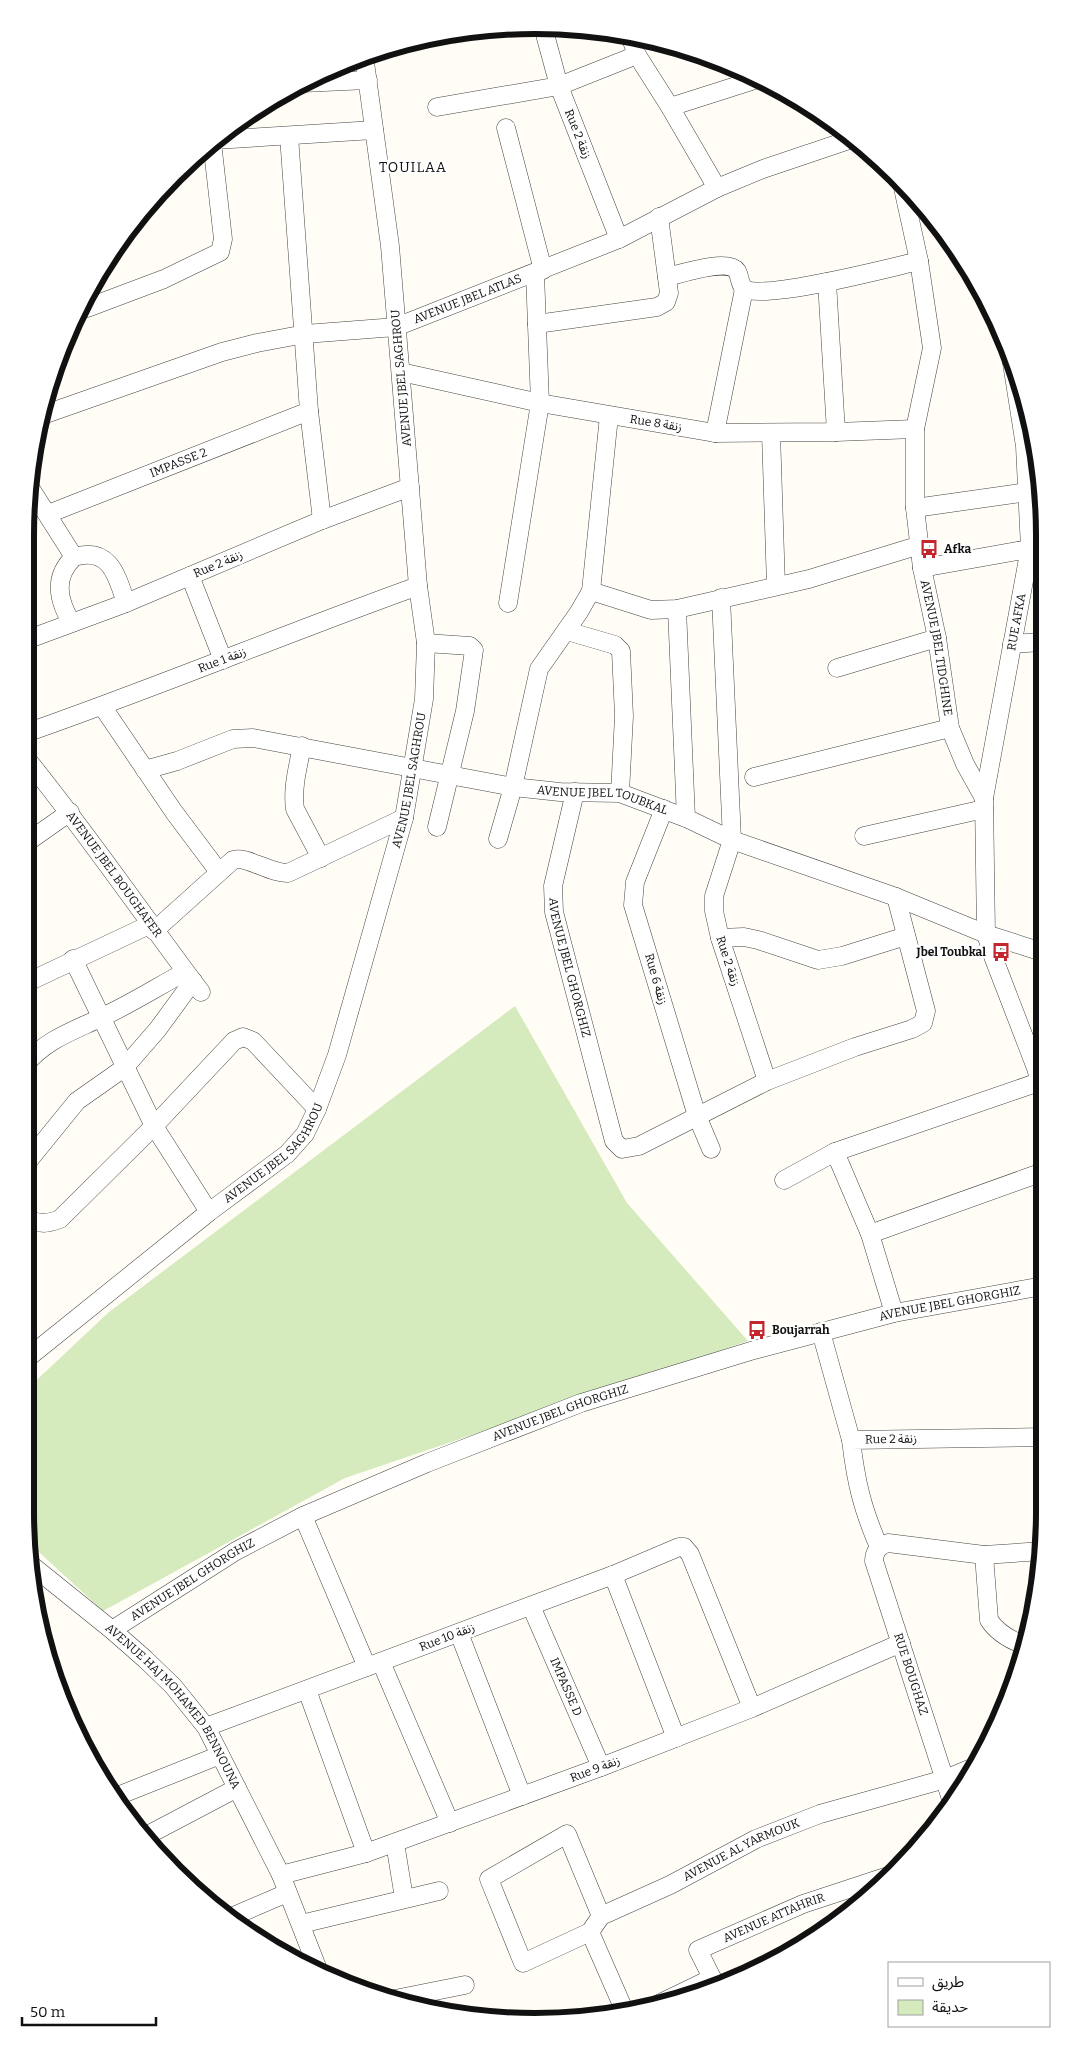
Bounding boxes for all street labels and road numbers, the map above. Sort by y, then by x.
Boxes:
street label: Rue 2 زنقة [562,107,594,161]
street label: AVENUE JBEL ATLAS [411,271,524,326]
street label: AVENUE JBEL SAGHROU [388,309,414,447]
street label: Rue 8 زنقة [629,412,683,434]
street label: IMPASSE 2 [148,445,209,480]
street label: Rue 2 زنقة [191,547,245,581]
street label: AVENUE JBEL TIDGHINE [918,578,955,717]
street label: RUE AFKA [1004,592,1029,652]
street label: Rue 1 زنقة [196,644,248,676]
street label: AVENUE JBEL SAGHROU [389,711,429,850]
street label: AVENUE JBEL TOUBKAL [536,783,670,818]
street label: AVENUE JBEL BOUGHAFER [63,809,165,940]
street label: AVENUE JBEL GHORGHIZ [546,897,594,1039]
street label: Rue 2 زنقة [713,934,743,988]
street label: Rue 6 زنقة [642,952,670,1006]
street label: AVENUE JBEL SAGHROU [221,1101,326,1206]
street label: AVENUE JBEL GHORGHIZ [877,1283,1022,1324]
street label: AVENUE JBEL GHORGHIZ [490,1382,630,1444]
street label: Rue 2 زنقة [865,1432,917,1446]
street label: AVENUE JBEL GHORGHIZ [128,1536,257,1623]
street label: AVENUE HAJ MOHAMED BENNOUNA [103,1620,243,1792]
street label: Rue 10 زنقة [417,1620,477,1654]
street label: RUE BOUGHAZ [891,1631,931,1717]
street label: IMPASSE D [547,1655,585,1718]
street label: Rue 9 زنقة [568,1753,622,1785]
street label: AVENUE AL YARMOUK [680,1815,802,1884]
street label: AVENUE ATTAHRIR [721,1890,827,1945]

